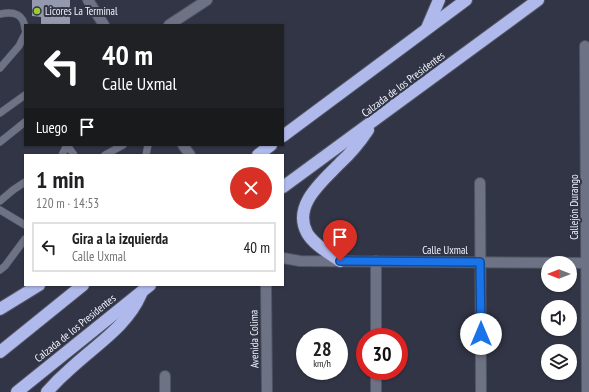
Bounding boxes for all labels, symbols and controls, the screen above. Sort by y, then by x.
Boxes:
place label: Licores La Terminal [45,4,118,18]
marker: Licores La Terminal [32,6,42,16]
text: 40 m [102,36,153,73]
icon: left [36,40,88,92]
street label: Calzada de los Presidentes [359,48,448,120]
text: Calle Uxmal [102,72,177,95]
icon: arrive [76,116,98,138]
text: Luego [36,118,68,137]
text: 1 min [36,164,84,195]
button: close [230,167,272,209]
street label: Callejón Durango [567,174,581,240]
text: 120 m · 14:53 [36,195,99,212]
pin [323,220,357,261]
icon: arrive [329,226,351,248]
text: Gira a la izquierda [72,229,168,248]
icon: left [38,236,60,258]
text: 40 m [244,238,270,257]
street label: Calle Uxmal [422,243,468,257]
text: Calle Uxmal [72,248,126,265]
north arrow [541,256,577,292]
map controls [541,256,577,380]
street label: Calzada de los Presidentes [32,291,119,365]
button: sound [541,300,577,336]
street label: Avenida Colima [246,310,262,368]
position arrow [460,313,502,355]
speed limit sign: 30 [356,328,408,380]
text: 28 [312,336,332,362]
button: layers [541,344,577,380]
text: km/h [313,357,331,370]

